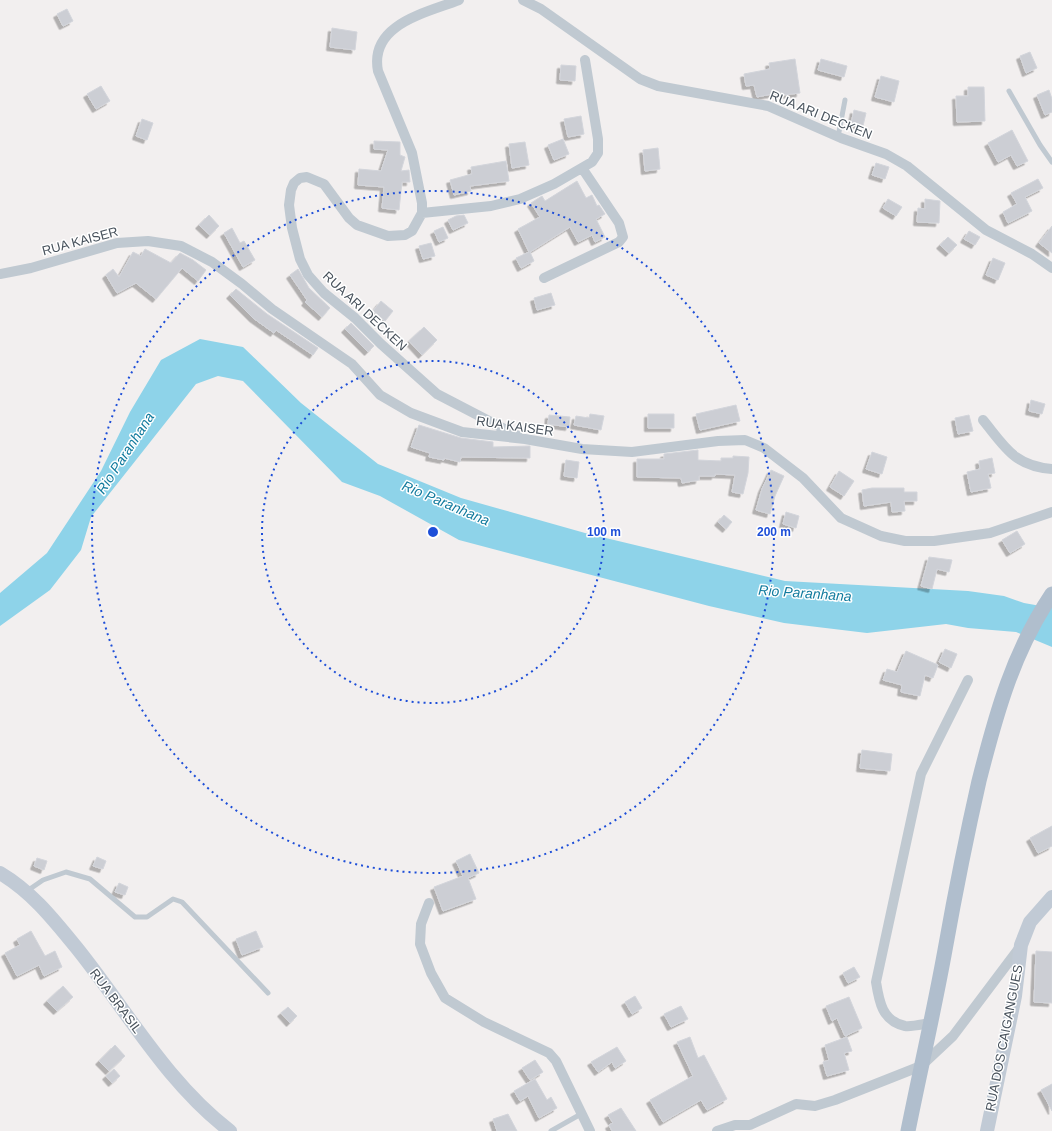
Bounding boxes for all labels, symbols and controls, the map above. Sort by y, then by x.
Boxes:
street label: RUA ARI DECKEN [768,88,874,142]
street label: RUA KAISER [40,224,120,258]
street label: RUA ARI DECKEN [320,268,410,354]
water label: Rio Paranhana [93,409,157,497]
street label: RUA KAISER [475,413,555,439]
water label: Rio Paranhana [400,477,492,529]
centre of rings [426,525,440,539]
text: 100 m [587,525,621,539]
text: 200 m [757,525,791,539]
water label: Rio Paranhana [758,582,852,604]
street label: RUA DOS CAIGANGUES [982,963,1026,1112]
street label: RUA BRASIL [87,966,145,1036]

